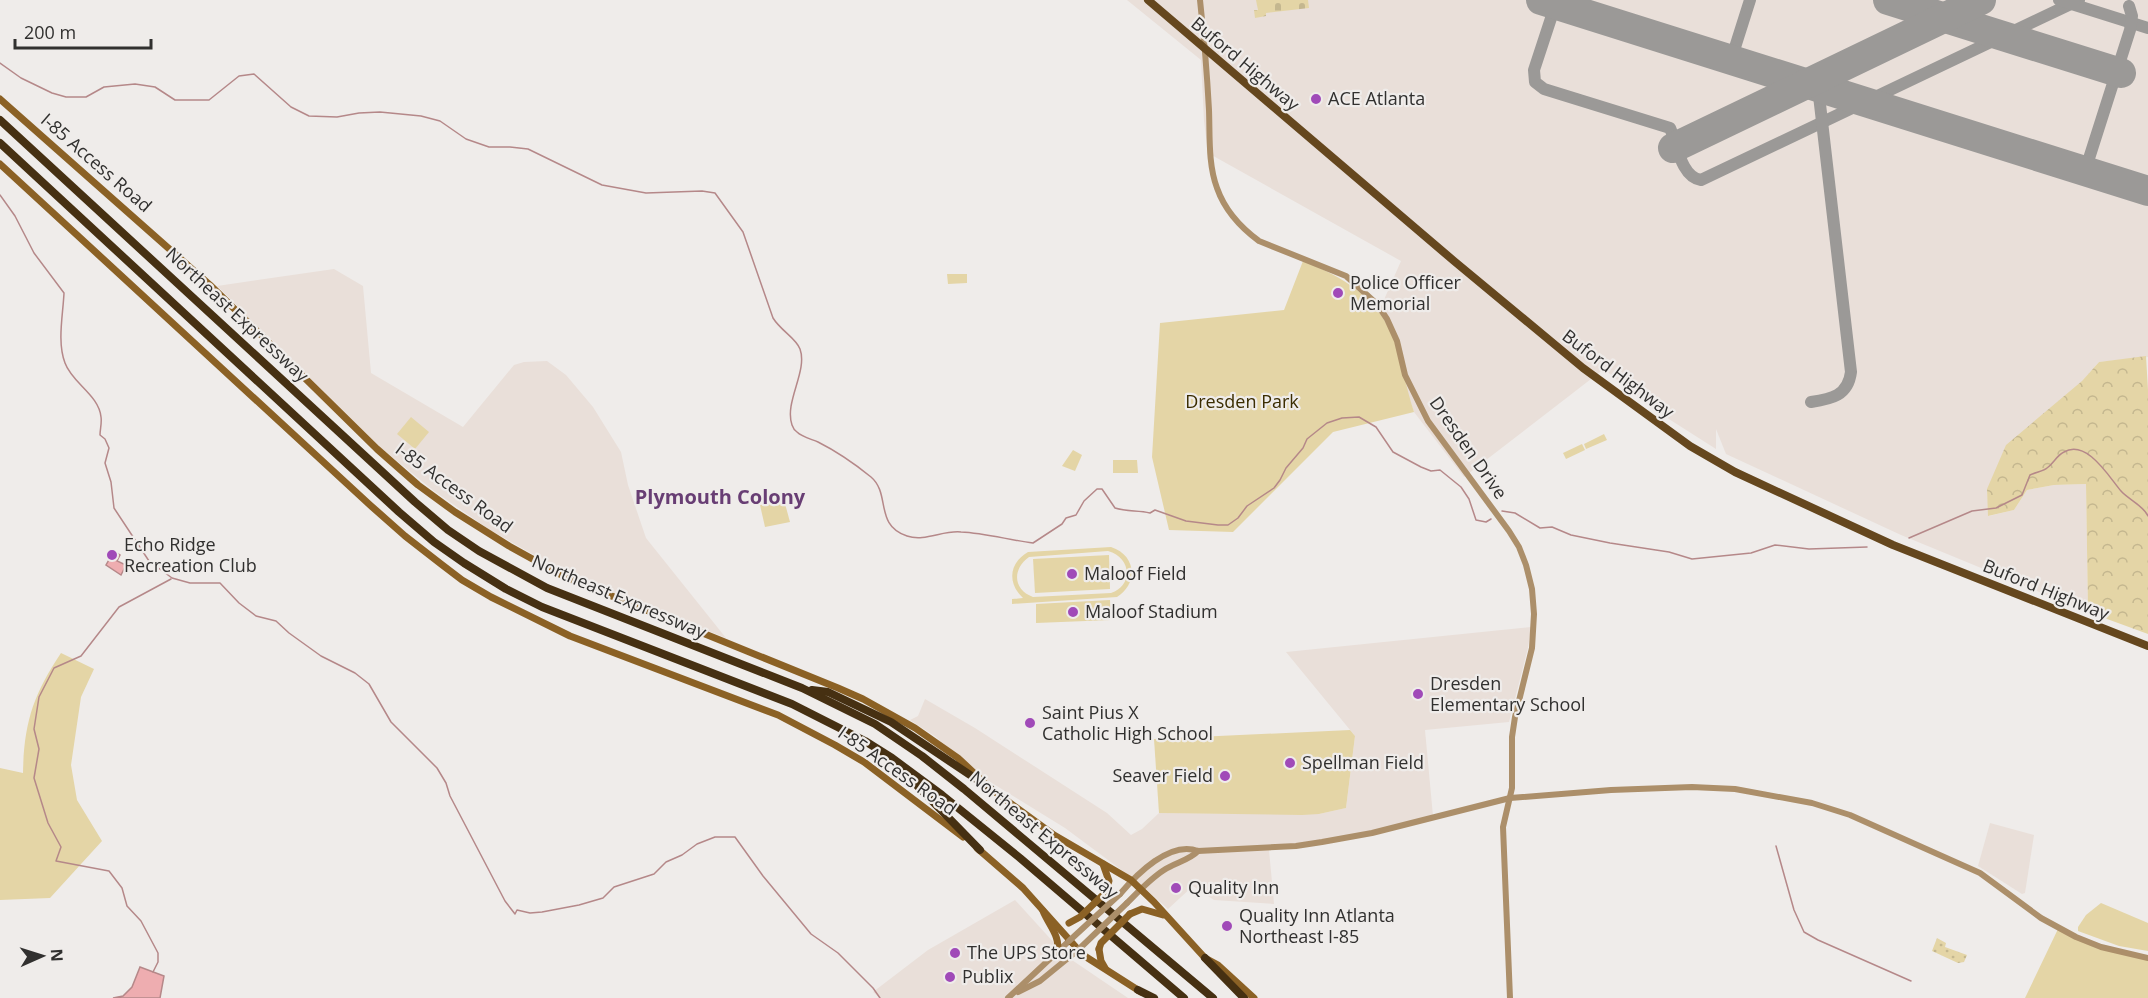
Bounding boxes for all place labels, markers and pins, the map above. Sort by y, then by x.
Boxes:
place label: ACE Atlanta [1328,86,1425,110]
marker: ACE Atlanta [1309,92,1323,106]
place label: Police Officer Memorial [1350,270,1462,315]
marker: Police Officer Memorial [1331,286,1345,300]
place label: Echo Ridge Recreation Club [124,532,257,577]
marker: Echo Ridge Recreation Club [105,548,119,562]
place label: Maloof Field [1084,561,1187,585]
marker: Maloof Field [1065,567,1079,581]
place label: Maloof Stadium [1085,599,1218,623]
marker: Maloof Stadium [1066,605,1080,619]
place label: Dresden Elementary School [1430,671,1586,716]
marker: Dresden Elementary School [1411,687,1425,701]
place label: Saint Pius X Catholic High School [1042,700,1213,745]
marker: Saint Pius X Catholic High School [1023,716,1037,730]
place label: Spellman Field [1302,750,1424,774]
marker: Spellman Field [1283,756,1297,770]
place label: Seaver Field [1112,763,1213,787]
marker: Seaver Field [1218,769,1232,783]
place label: Quality Inn [1188,875,1279,899]
marker: Quality Inn [1169,881,1183,895]
place label: Quality Inn Atlanta Northeast I-85 [1239,903,1395,948]
marker: Quality Inn Atlanta Northeast I-85 [1220,919,1234,933]
place label: The UPS Store [967,940,1086,964]
marker: The UPS Store [948,946,962,960]
place label: Publix [962,964,1014,988]
marker: Publix [943,970,957,984]

